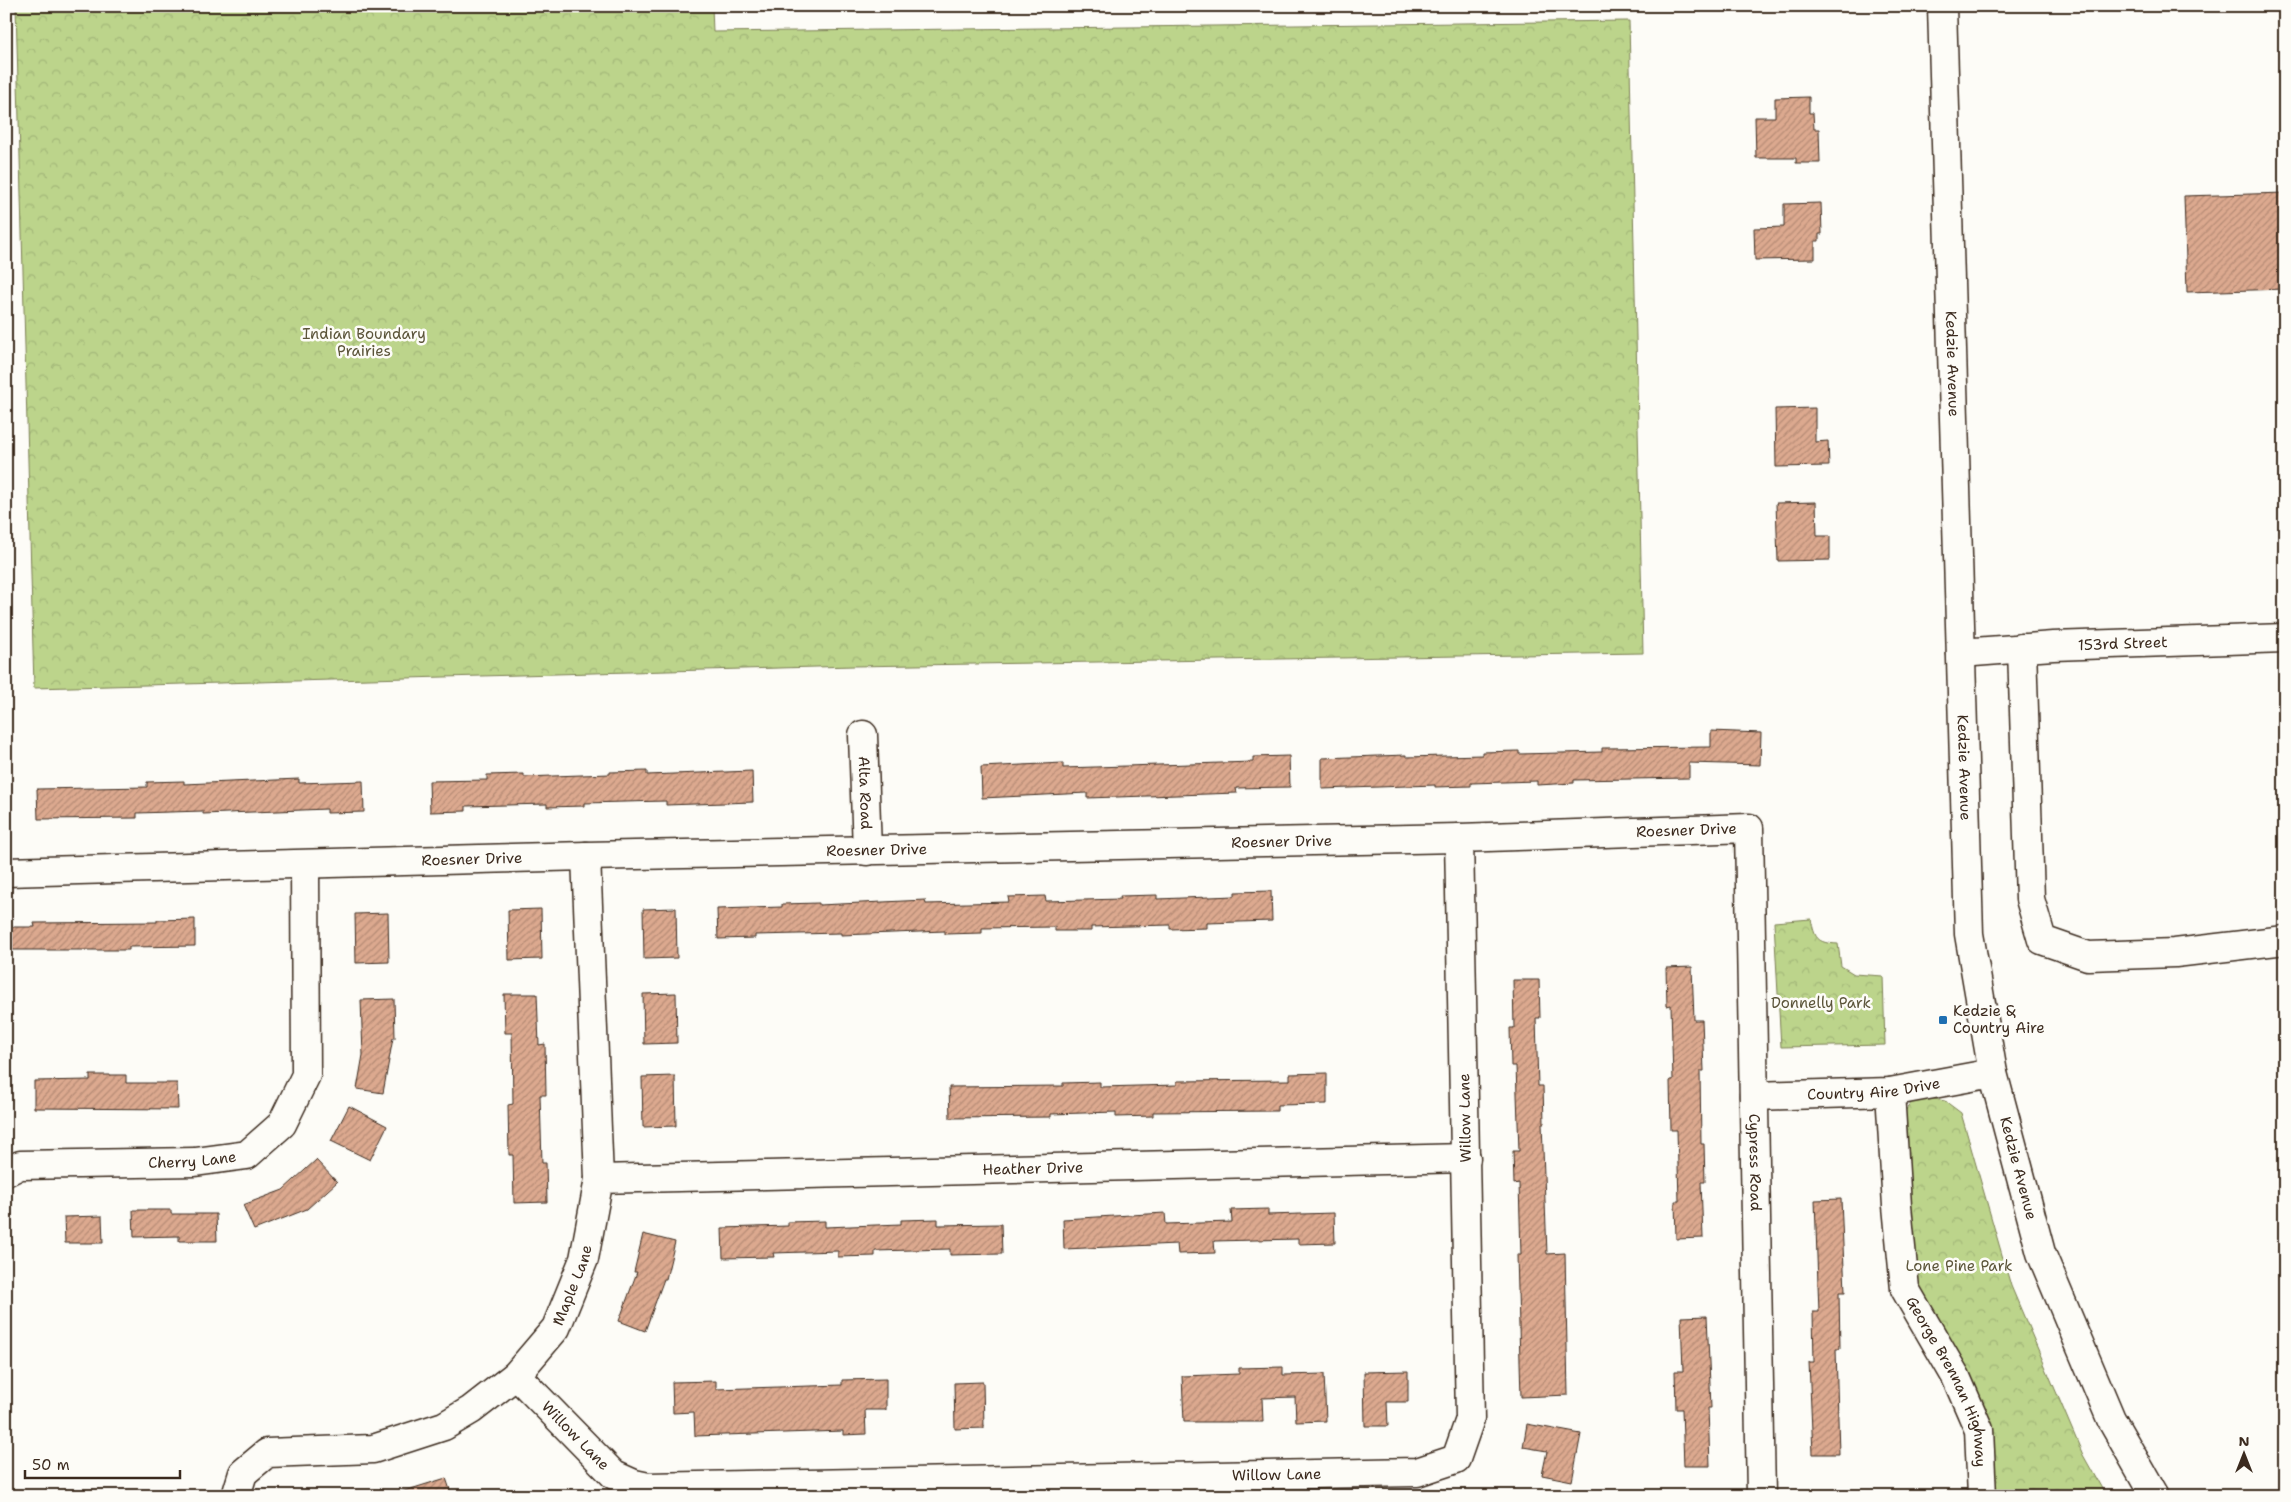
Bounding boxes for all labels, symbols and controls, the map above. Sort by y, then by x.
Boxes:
street label: Kedzie Avenue [1941,311,1964,417]
park label: Indian Boundary Prairies [302,324,426,361]
street label: 153rd Street [2077,632,2168,655]
street label: Kedzie Avenue [1953,714,1976,821]
street label: Alta Road [854,756,876,831]
street label: Roesner Drive [1636,818,1737,842]
street label: Roesner Drive [1231,831,1332,853]
street label: Roesner Drive [826,839,927,861]
street label: Roesner Drive [421,848,523,871]
park label: Donnelly Park [1771,993,1871,1013]
place label: Kedzie & Country Aire [1953,1001,2045,1038]
marker: Kedzie & Country Aire [1937,1014,1949,1026]
street label: Willow Lane [1454,1073,1476,1163]
street label: Country Aire Drive [1807,1073,1942,1104]
street label: Cypress Road [1744,1113,1766,1212]
street label: Kedzie Avenue [1995,1114,2042,1222]
street label: Cherry Lane [148,1147,238,1173]
street label: Heather Drive [982,1157,1084,1180]
street label: Maple Lane [548,1243,596,1329]
park label: Lone Pine Park [1905,1256,2013,1276]
street label: George Brennan Highway [1901,1293,1991,1468]
street label: Willow Lane [537,1397,614,1475]
north arrow [2218,1430,2268,1480]
text: N [2238,1432,2250,1450]
scale bar [25,1447,180,1479]
text: 50 m [32,1455,70,1475]
street label: Willow Lane [1232,1464,1322,1486]

